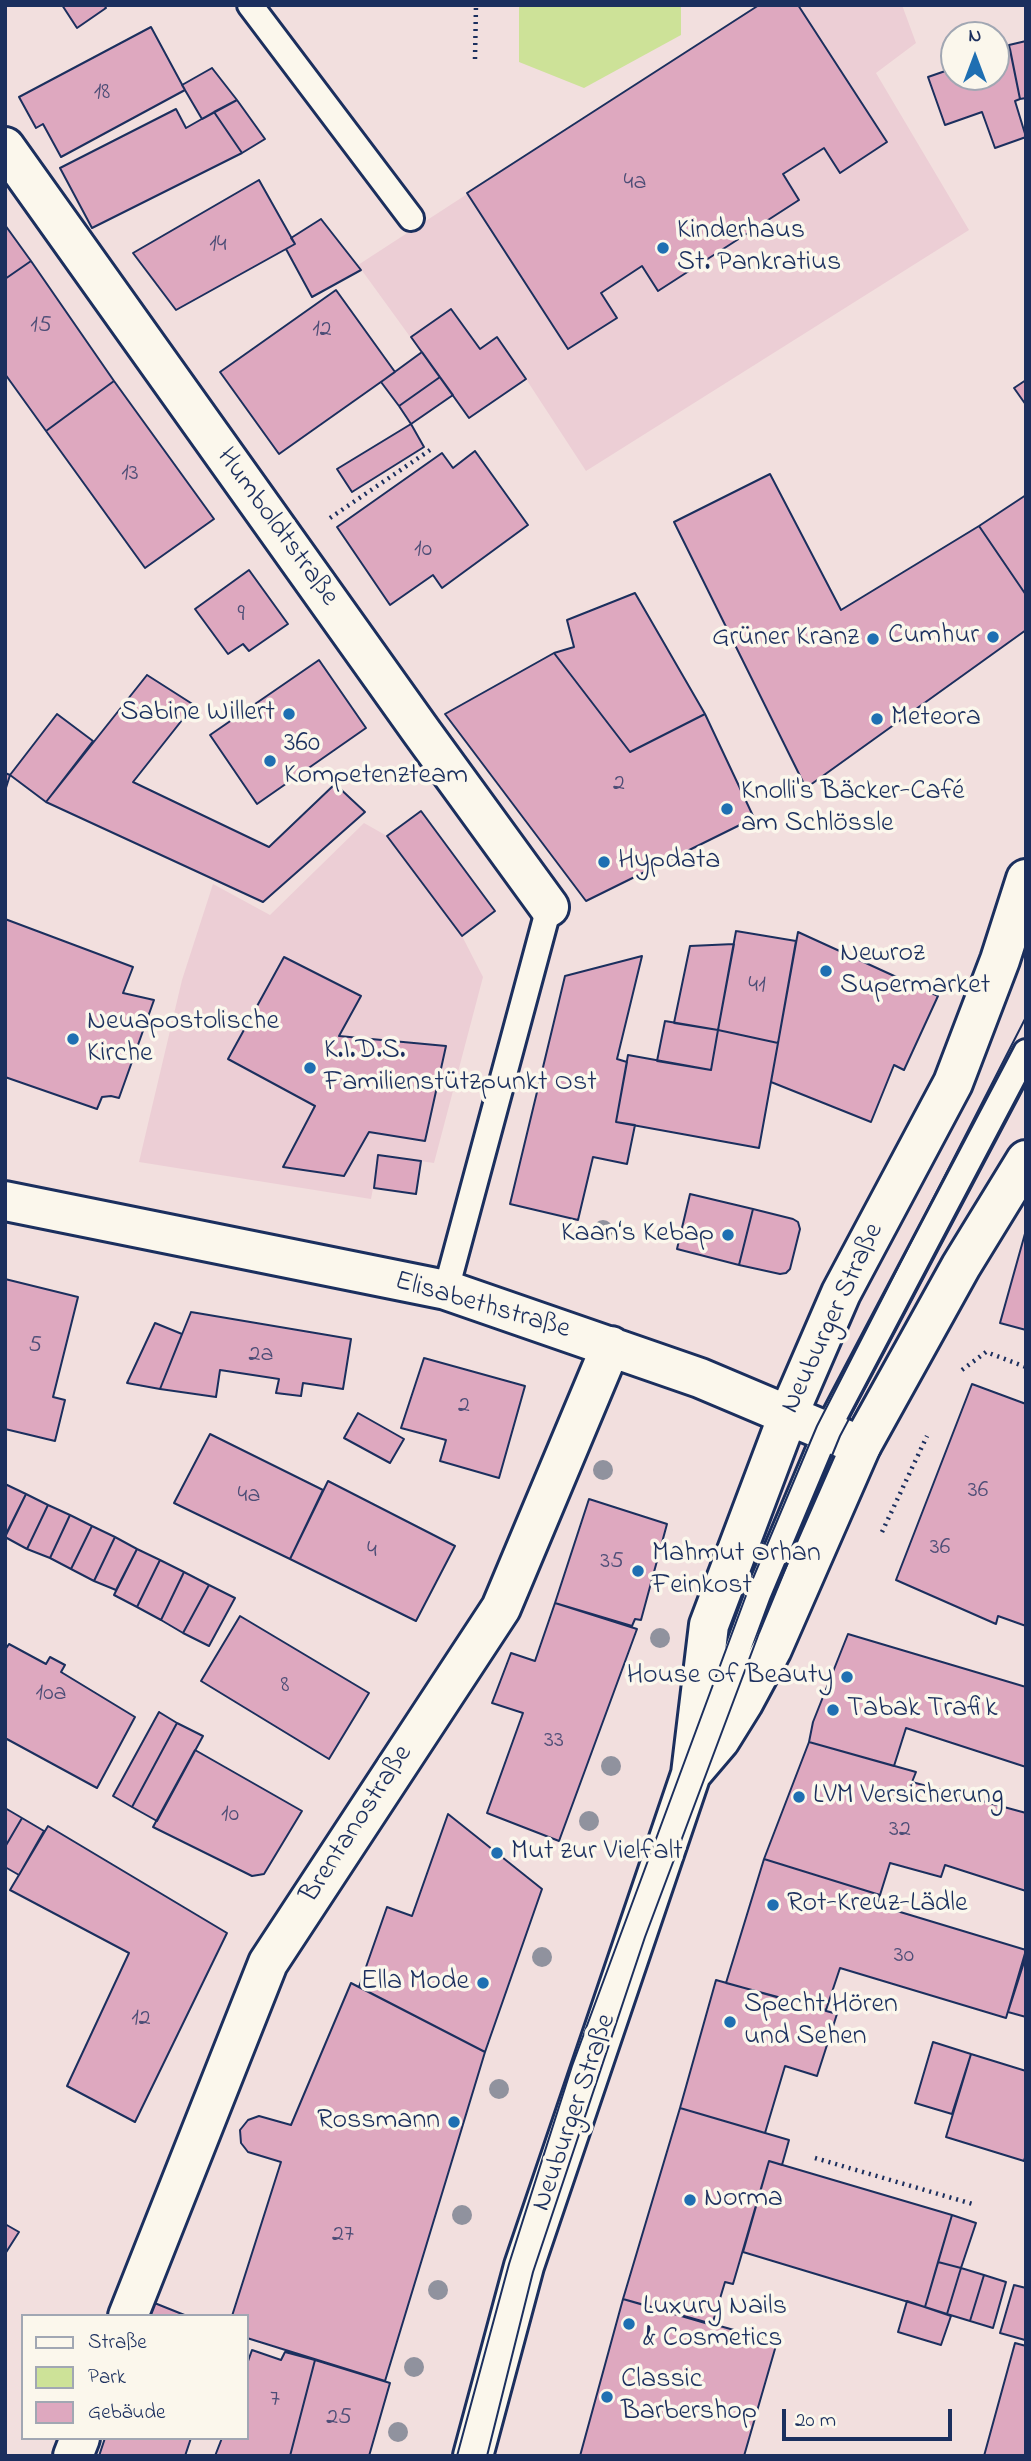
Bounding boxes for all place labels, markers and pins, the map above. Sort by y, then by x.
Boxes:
place label: Kinderhaus St. Pankratius [677,215,841,281]
marker: Kinderhaus St. Pankratius [655,240,671,256]
place label: Cumhur [888,620,979,654]
place label: Grüner Kranz [712,622,859,656]
marker: Cumhur [985,629,1001,645]
marker: Grüner Kranz [865,631,881,647]
place label: Sabine Willert [121,697,275,731]
place label: Meteora [891,702,981,736]
marker: Sabine Willert [281,706,297,722]
marker: Meteora [869,711,885,727]
place label: 360 Kompetenzteam [284,728,468,794]
marker: 360 Kompetenzteam [262,753,278,769]
place label: Knolli's Bäcker-Café am Schlössle [741,776,964,842]
marker: Knolli's Bäcker-Café am Schlössle [719,801,735,817]
place label: Hypdata [618,845,720,879]
marker: Hypdata [596,854,612,870]
place label: Newroz Supermarket [840,938,990,1004]
marker: Newroz Supermarket [818,963,834,979]
place label: Neuapostolische Kirche [87,1006,279,1072]
marker: Neuapostolische Kirche [65,1031,81,1047]
place label: K.I.D.S. Familienstützpunkt Ost [324,1035,597,1101]
marker: K.I.D.S. Familienstützpunkt Ost [302,1060,318,1076]
place label: Kaan‘s Kebap [561,1218,714,1252]
marker: Kaan‘s Kebap [720,1227,736,1243]
place label: Mahmut Orhan Feinkost [652,1538,821,1604]
marker: Mahmut Orhan Feinkost [630,1563,646,1579]
place label: House Of Beauty [627,1660,833,1694]
marker: House Of Beauty [839,1669,855,1685]
place label: Tabak Trafik [847,1693,997,1727]
marker: Tabak Trafik [825,1702,841,1718]
place label: LVM Versicherung [813,1780,1003,1814]
marker: LVM Versicherung [791,1789,807,1805]
place label: Mut zur Vielfalt [511,1836,683,1870]
marker: Mut zur Vielfalt [489,1845,505,1861]
place label: Rot-Kreuz-Lädle [787,1888,967,1922]
marker: Rot-Kreuz-Lädle [765,1897,781,1913]
place label: Ella Mode [361,1966,469,2000]
marker: Ella Mode [475,1975,491,1991]
place label: Specht Hören und Sehen [744,1989,898,2055]
marker: Specht Hören und Sehen [722,2014,738,2030]
place label: Rossmann [317,2105,440,2139]
marker: Rossmann [446,2114,462,2130]
place label: Norma [704,2183,783,2217]
marker: Norma [682,2192,698,2208]
place label: Luxury Nails & Cosmetics [643,2291,787,2357]
marker: Luxury Nails & Cosmetics [621,2316,637,2332]
place label: Classic Barbershop [621,2364,757,2430]
marker: Classic Barbershop [599,2389,615,2405]

